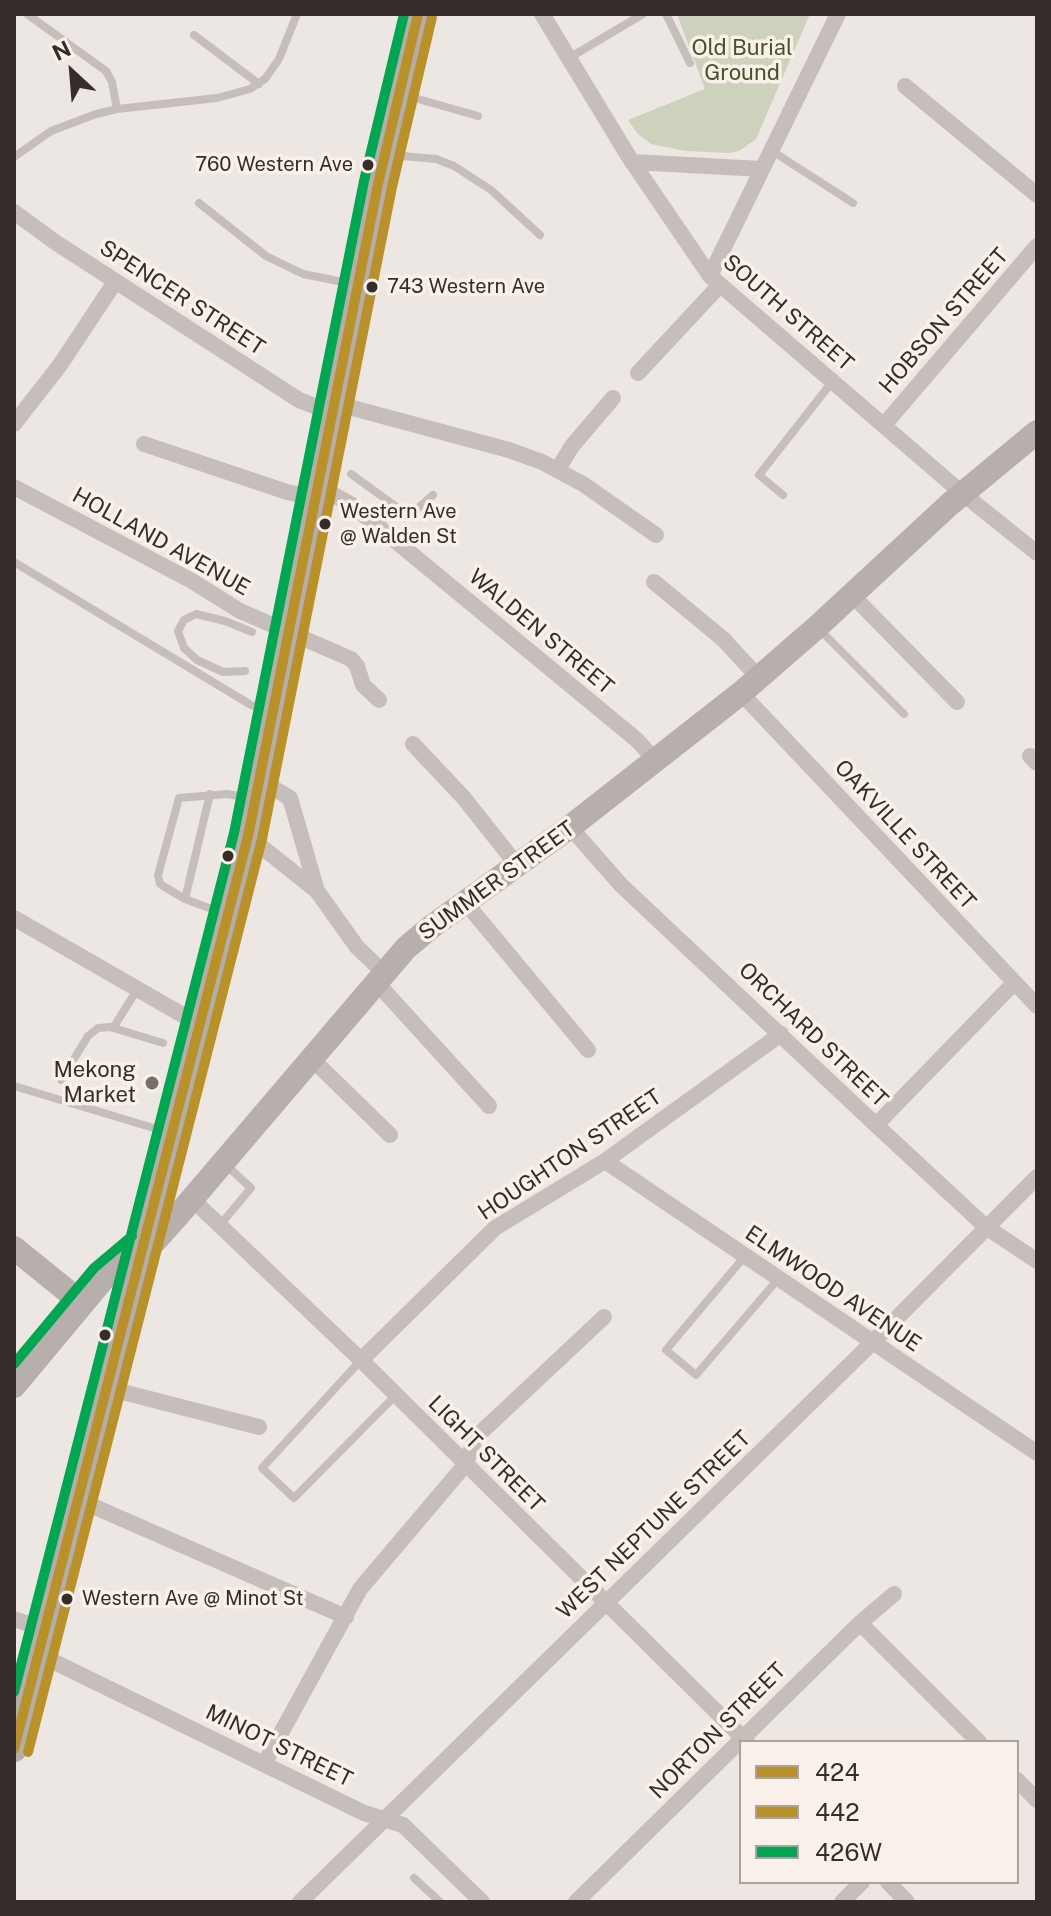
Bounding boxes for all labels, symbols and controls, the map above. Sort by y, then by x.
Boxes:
north arrow [32,32,112,112]
text: N [48,35,75,66]
park label: Old Burial Ground [691,35,793,86]
place label: 760 Western Ave [195,153,353,177]
marker: 760 Western Ave [360,157,376,173]
street label: SPENCER STREET [95,235,269,361]
street label: HOBSON STREET [874,243,1014,399]
street label: SOUTH STREET [717,249,859,377]
place label: 743 Western Ave [387,275,545,299]
marker: 743 Western Ave [364,279,380,295]
street label: HOLLAND AVENUE [68,482,254,602]
place label: Western Ave @ Walden St [340,500,457,547]
marker: Western Ave @ Walden St [317,516,333,532]
street label: WALDEN STREET [463,564,619,700]
street label: OAKVILLE STREET [829,755,981,915]
street label: SUMMER STREET [414,816,580,946]
unlabelled marker [220,848,236,864]
street label: ORCHARD STREET [733,957,893,1113]
place label: Mekong Market [54,1057,136,1108]
marker: Mekong Market [143,1074,161,1092]
street label: HOUGHTON STREET [473,1084,667,1226]
street label: ELMWOOD AVENUE [740,1220,926,1358]
unlabelled marker [97,1327,113,1343]
street label: LIGHT STREET [422,1390,550,1518]
street label: WEST NEPTUNE STREET [552,1426,756,1624]
place label: Western Ave @ Minot St [82,1587,304,1611]
marker: Western Ave @ Minot St [59,1591,75,1607]
street label: NORTON STREET [644,1657,792,1805]
street label: MINOT STREET [201,1699,357,1793]
legend [739,1740,1019,1884]
text: 424 [815,1758,859,1786]
text: 442 [815,1798,859,1826]
text: 426W [815,1838,882,1866]

